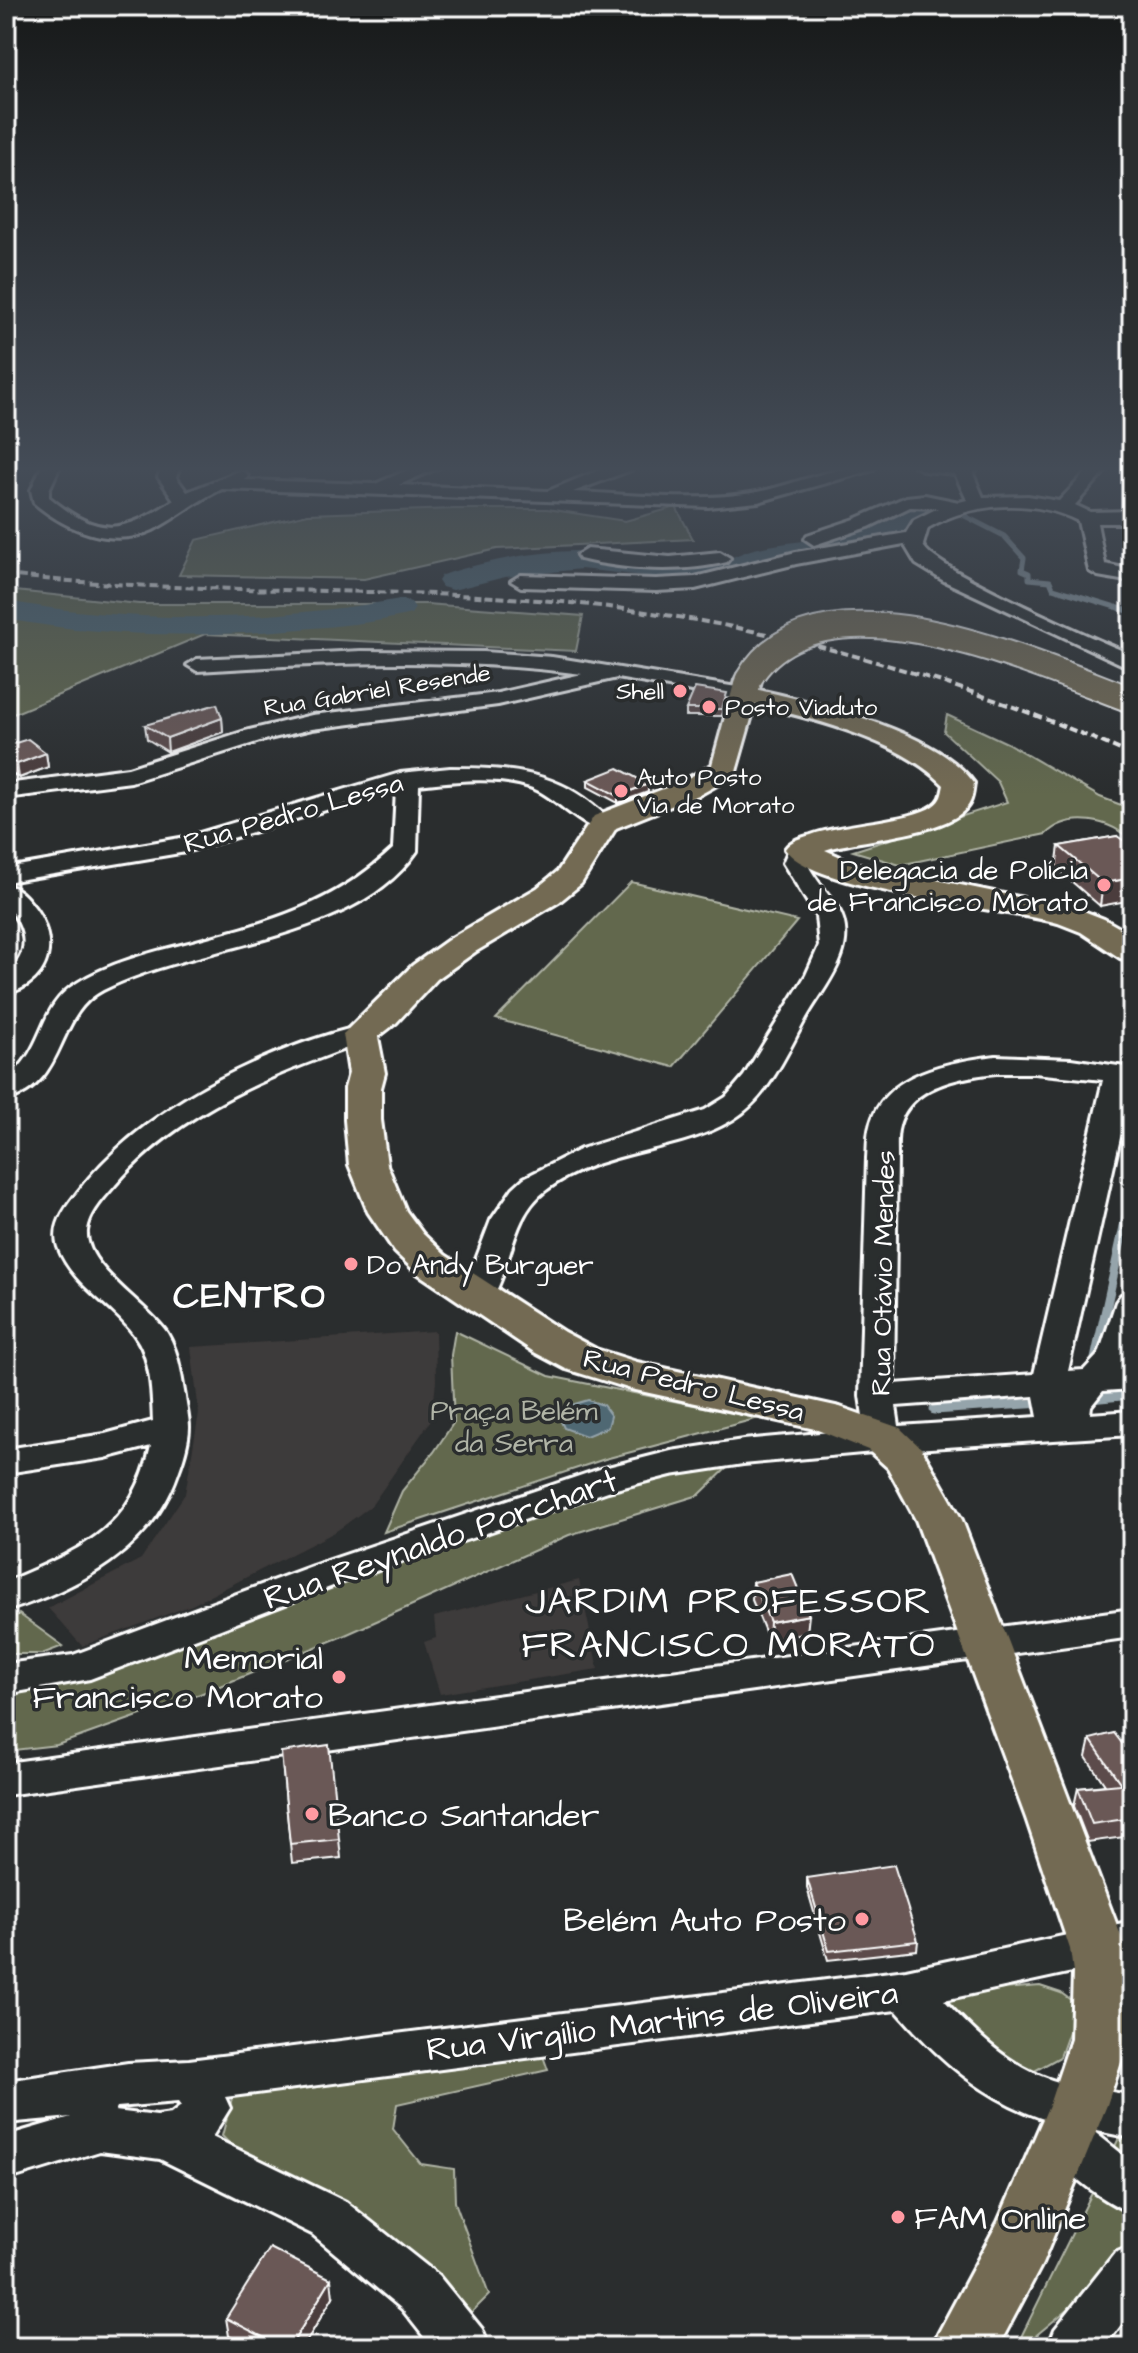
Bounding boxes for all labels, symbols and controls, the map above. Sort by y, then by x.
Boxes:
street label: Rua Gabriel Resende [261,656,493,726]
place label: Shell [616,675,664,709]
marker: Shell [671,682,689,700]
place label: Posto Viaduto [725,691,878,725]
marker: Posto Viaduto [700,698,718,716]
place label: Auto Posto Via de Morato [637,761,795,823]
street label: Rua Pedro Lessa [179,764,408,863]
marker: Auto Posto Via de Morato [612,782,630,800]
place label: Delegacia de Polícia de Francisco Morato [808,851,1088,922]
marker: Delegacia de Polícia de Francisco Morato [1095,876,1113,894]
street label: Rua Otávio Mendes [862,1150,905,1396]
place label: Do Andy Burguer [367,1246,594,1287]
marker: Do Andy Burguer [342,1255,360,1273]
district label: CENTRO [173,1271,327,1322]
street label: Rua Pedro Lessa [579,1339,808,1432]
park label: Praça Belém da Serra [430,1392,598,1463]
street label: Rua Reynaldo Porchart [257,1457,624,1623]
district label: JARDIM PROFESSOR FRANCISCO MORATO [521,1576,937,1672]
place label: Memorial Francisco Morato [32,1635,323,1722]
marker: Memorial Francisco Morato [330,1668,348,1686]
place label: Banco Santander [328,1792,600,1840]
marker: Banco Santander [303,1805,321,1823]
place label: Belém Auto Posto [563,1897,846,1945]
marker: Belém Auto Posto [853,1910,871,1928]
street label: Rua Virgílio Martins de Oliveira [424,1969,901,2076]
place label: FAM Online [914,2195,1087,2243]
marker: FAM Online [889,2208,907,2226]

